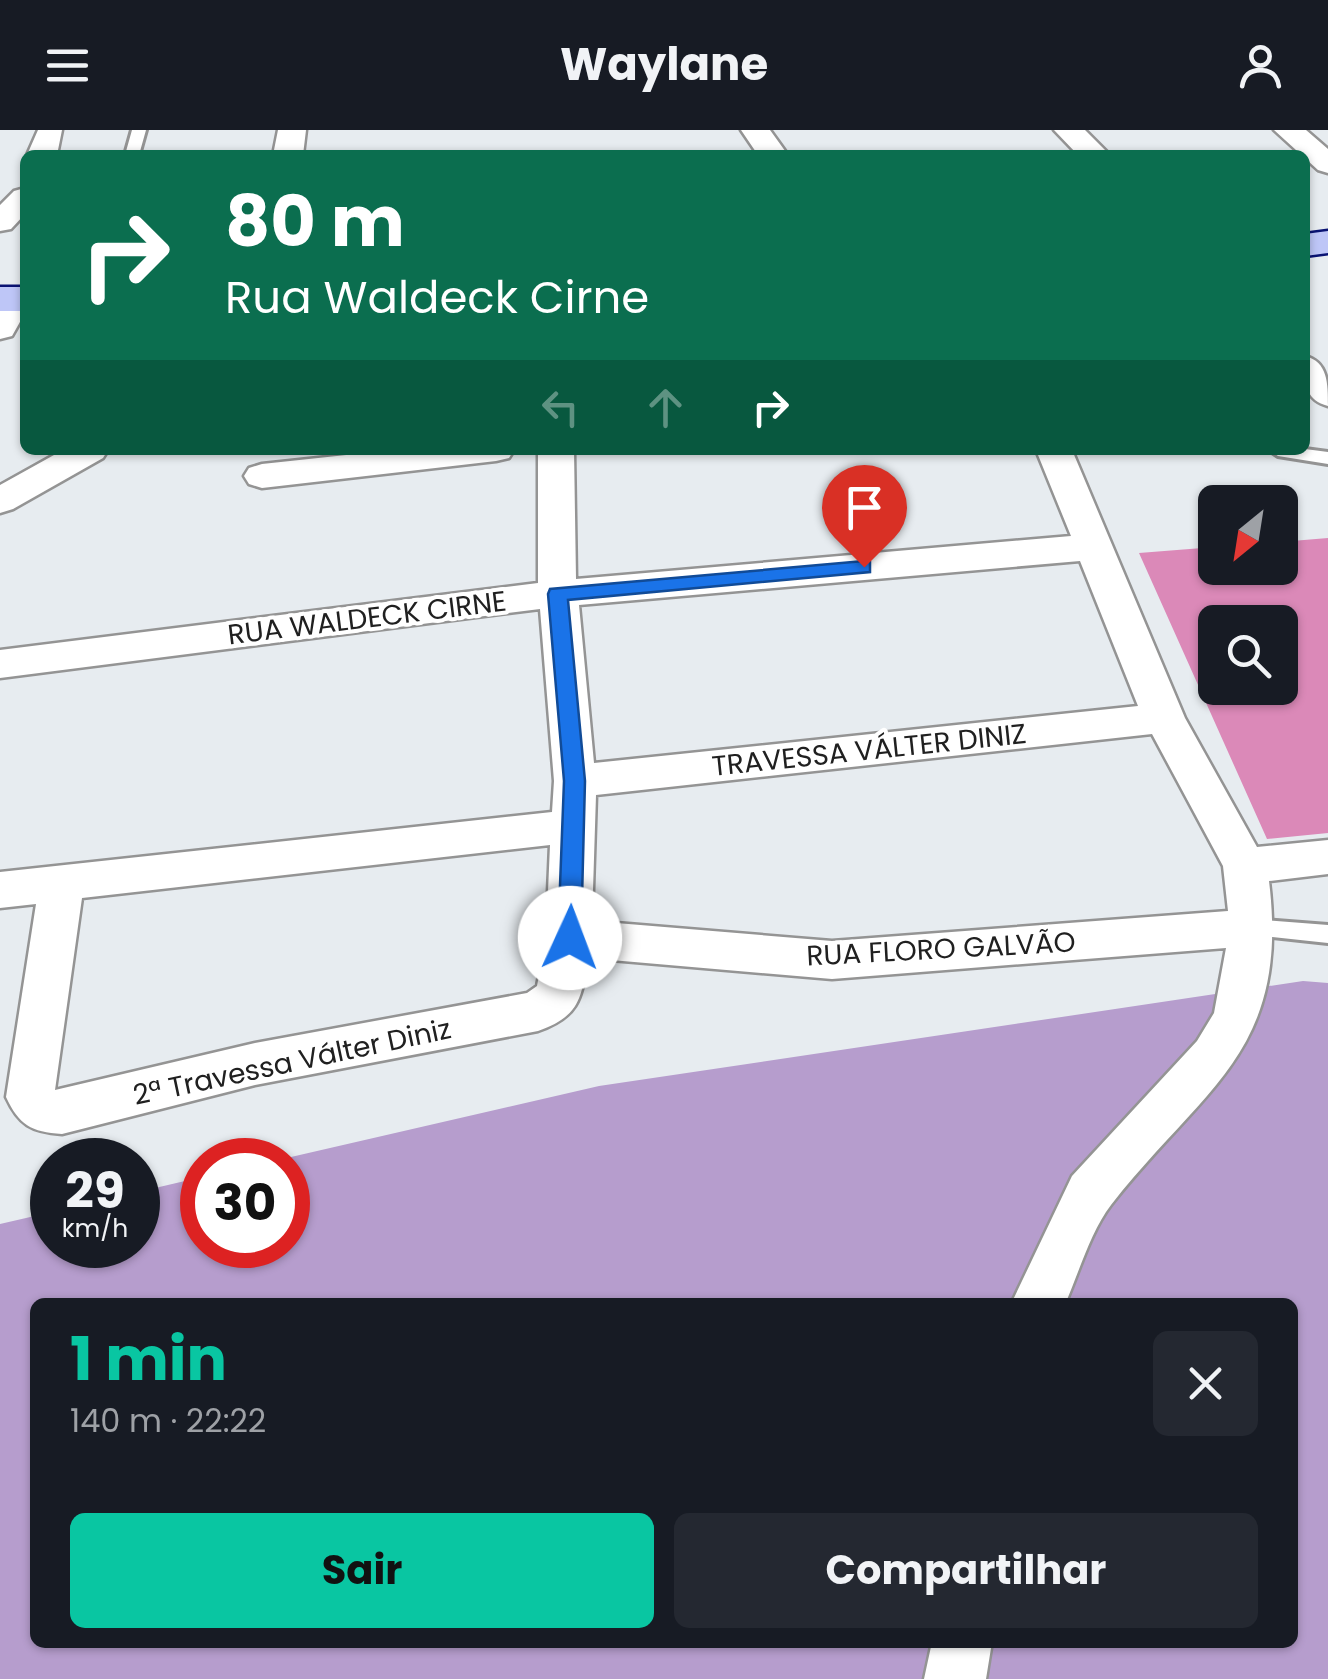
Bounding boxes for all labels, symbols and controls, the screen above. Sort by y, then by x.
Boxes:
text: Waylane [560,33,768,96]
icon: menu [40,38,95,93]
icon: person [1233,38,1288,93]
text: 80 m [225,172,405,271]
icon: right [60,190,190,320]
text: Rua Waldeck Cirne [225,266,649,329]
icon: left [533,380,588,435]
icon: ahead [638,380,693,435]
icon: right [743,380,798,435]
pin [822,465,907,568]
icon: arrive [837,480,892,535]
north arrow [1198,485,1298,585]
map controls [1198,485,1298,705]
street label: RUA WALDECK CIRNE [226,582,508,654]
button: search [1198,605,1298,705]
street label: TRAVESSA VÁLTER DINIZ [710,714,1028,786]
position arrow [518,886,622,990]
street label: RUA FLORO GALVÃO [805,922,1077,976]
street label: 2ª Travessa Válter Diniz [130,1009,454,1115]
speed limit sign: 30 [180,1138,310,1268]
text: 29 [65,1155,125,1226]
text: km/h [62,1211,128,1246]
text: 1 min [70,1317,227,1401]
button: close [1153,1331,1258,1436]
text: 140 m · 22:22 [70,1398,266,1443]
button: Sair [70,1513,654,1628]
button: Compartilhar [674,1513,1258,1628]

